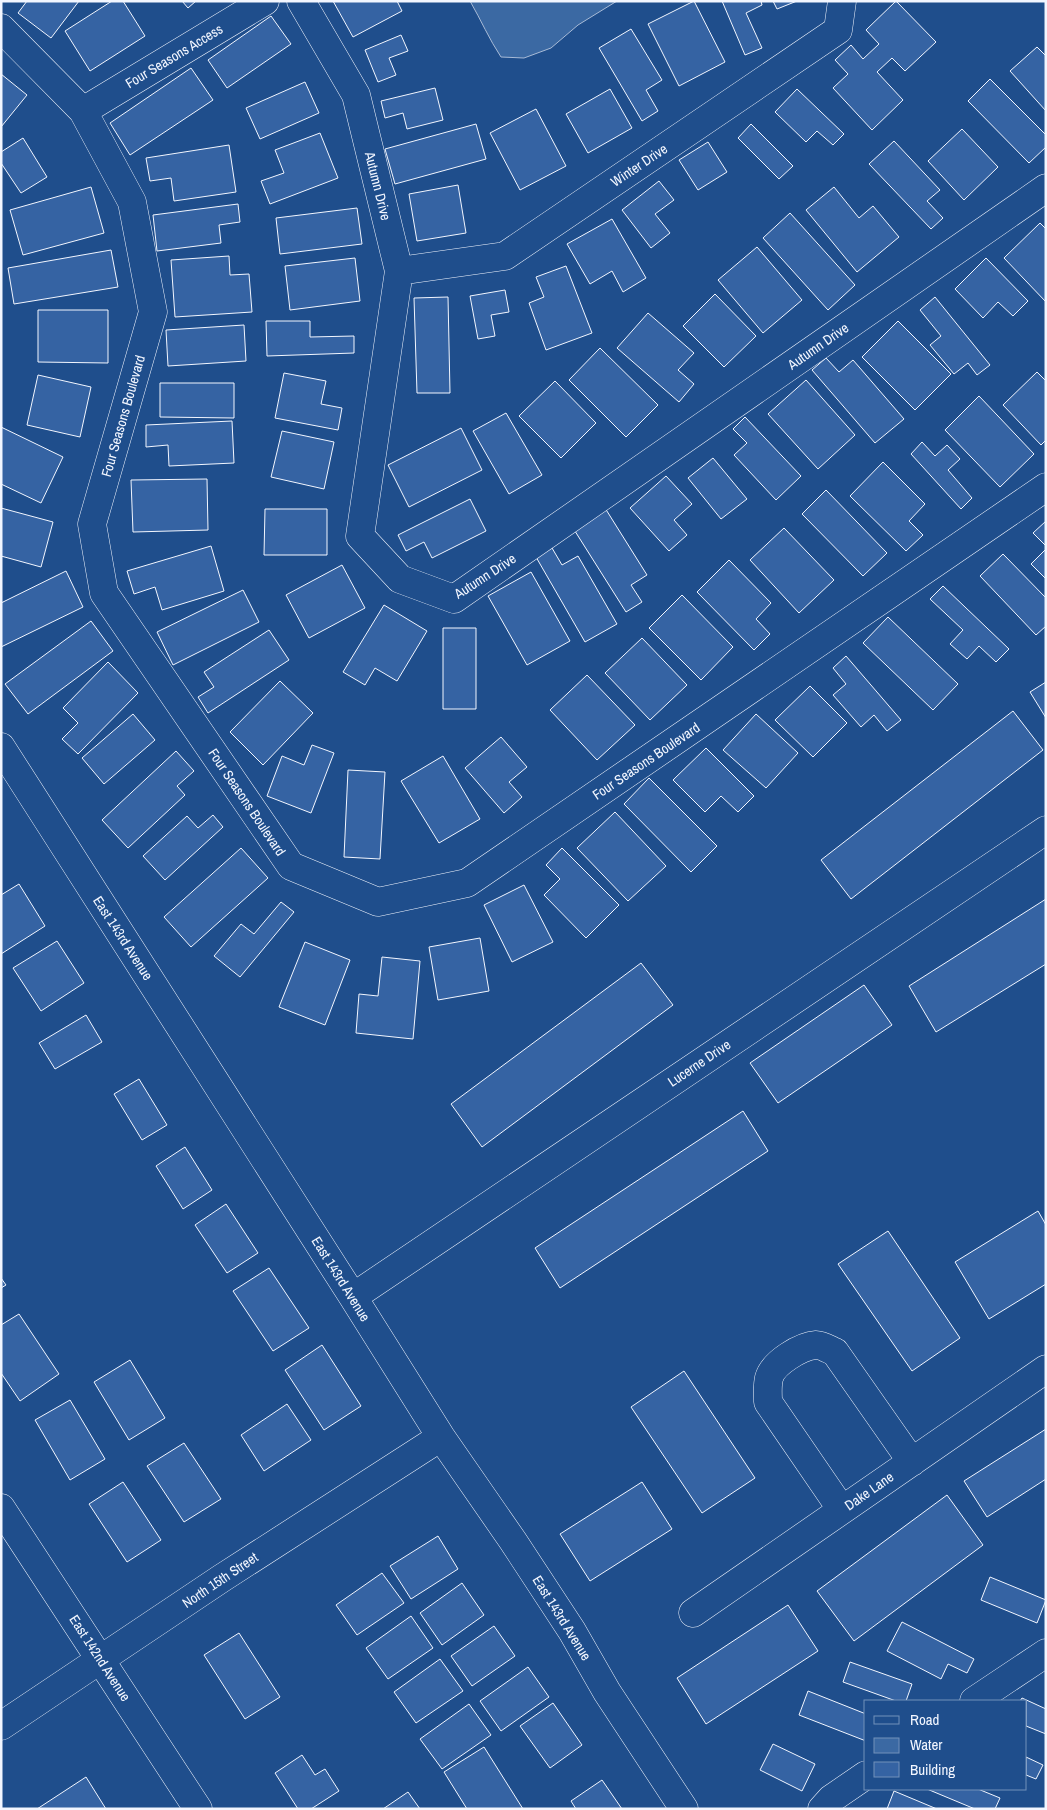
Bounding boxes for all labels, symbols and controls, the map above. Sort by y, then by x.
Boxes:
street label: Four Seasons Access [122,20,226,92]
street label: Winter Drive [607,140,671,190]
street label: Autumn Drive [361,149,395,222]
street label: Autumn Drive [783,318,852,374]
street label: Four Seasons Boulevard [97,353,149,479]
street label: Autumn Drive [450,549,519,603]
street label: Four Seasons Boulevard [589,718,703,804]
street label: Four Seasons Boulevard [204,745,290,859]
street label: East 143rd Avenue [89,892,157,984]
street label: Lucerne Drive [664,1035,734,1091]
street label: East 143rd Avenue [308,1233,374,1325]
street label: Dake Lane [841,1468,897,1514]
street label: North 15th Street [179,1548,261,1612]
street label: East 143rd Avenue [529,1572,595,1664]
street label: East 142nd Avenue [65,1611,135,1705]
legend [864,1700,1027,1790]
text: Road [910,1709,939,1730]
text: Water [910,1734,942,1755]
text: Building [910,1759,955,1780]

